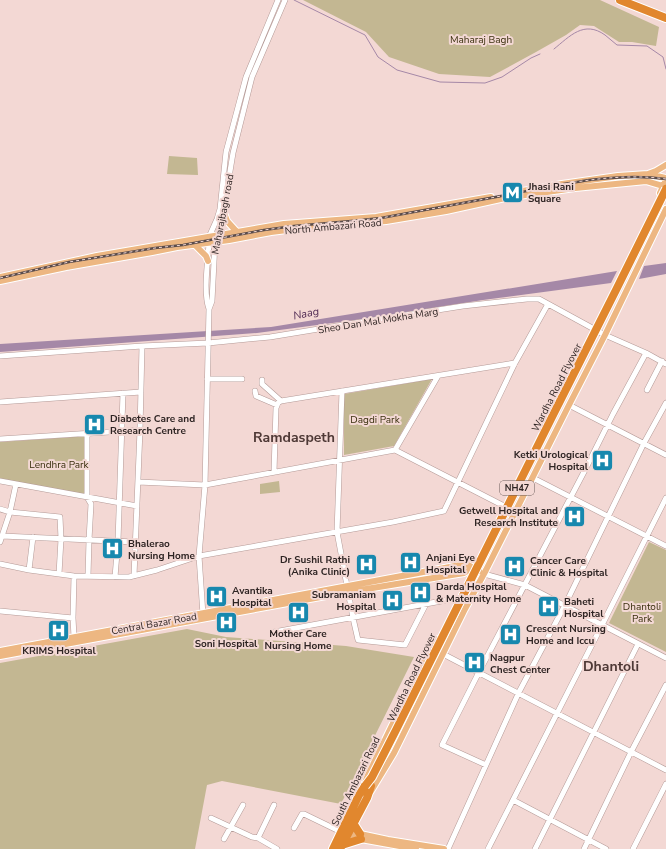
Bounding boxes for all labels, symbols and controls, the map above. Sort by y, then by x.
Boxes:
park label: Maharaj Bagh [450,33,512,47]
street label: Maharajbagh road [208,173,238,256]
metro station icon: Jhasi Rani Square [499,179,525,205]
place label: Jhasi Rani Square [527,180,574,206]
street label: North Ambazari Road [284,216,382,238]
water label: Naag [292,304,321,323]
street label: Sheo Dan Mal Mokha Marg [317,305,439,337]
street label: Wardha Road Flyover [529,341,585,434]
hospital icon: Diabetes Care and Research Centre [82,411,108,437]
place label: Diabetes Care and Research Centre [110,412,195,438]
park label: Dagdi Park [350,413,401,427]
district label: Ramdaspeth [253,428,335,447]
hospital icon: Ketki Urological Hospital [590,447,616,473]
place label: Ketki Urological Hospital [514,448,589,474]
park label: Lendhra Park [29,458,90,472]
road number: NH47 [500,481,534,495]
hospital icon: Getwell Hospital and Research Institute [561,503,587,529]
place label: Getwell Hospital and Research Institute [459,504,559,530]
hospital icon: Bhalerao Nursing Home [99,536,125,562]
place label: Bhalerao Nursing Home [128,537,195,563]
hospital icon: Anjani Eye Hospital [397,550,423,576]
place label: Anjani Eye Hospital [426,551,475,577]
hospital icon: Dr Sushil Rathi (Anika Clinic) [353,552,379,578]
place label: Dr Sushil Rathi (Anika Clinic) [280,553,350,579]
hospital icon: Cancer Care Clinic & Hospital [501,553,527,579]
place label: Cancer Care Clinic & Hospital [530,554,609,580]
hospital icon: Darda Hospital & Maternity Home [407,579,433,605]
place label: Darda Hospital & Maternity Home [436,580,522,606]
hospital icon: Avantika Hospital [204,583,230,609]
place label: Avantika Hospital [232,584,273,610]
hospital icon: Subramaniam Hospital [379,587,405,613]
place label: Subramaniam Hospital [312,588,377,614]
hospital icon: Baheti Hospital [535,594,561,620]
place label: Baheti Hospital [564,595,604,621]
hospital icon: Mother Care Nursing Home [285,600,311,626]
park label: Dhantoli Park [623,600,661,626]
street label: Central Bazar Road [110,610,198,638]
hospital icon: Soni Hospital [213,610,239,636]
hospital icon: KRIMS Hospital [46,617,72,643]
hospital icon: Crescent Nursing Home and Iccu [498,621,524,647]
place label: Crescent Nursing Home and Iccu [526,622,606,648]
place label: Mother Care Nursing Home [265,627,332,653]
street label: Wardha Road Flyover [384,630,440,724]
place label: Soni Hospital [195,637,258,651]
place label: KRIMS Hospital [22,644,97,658]
hospital icon: Nagpur Chest Center [462,650,488,676]
place label: Nagpur Chest Center [490,651,550,677]
district label: Dhantoli [583,657,639,676]
street label: South Ambazari Road [328,734,384,828]

